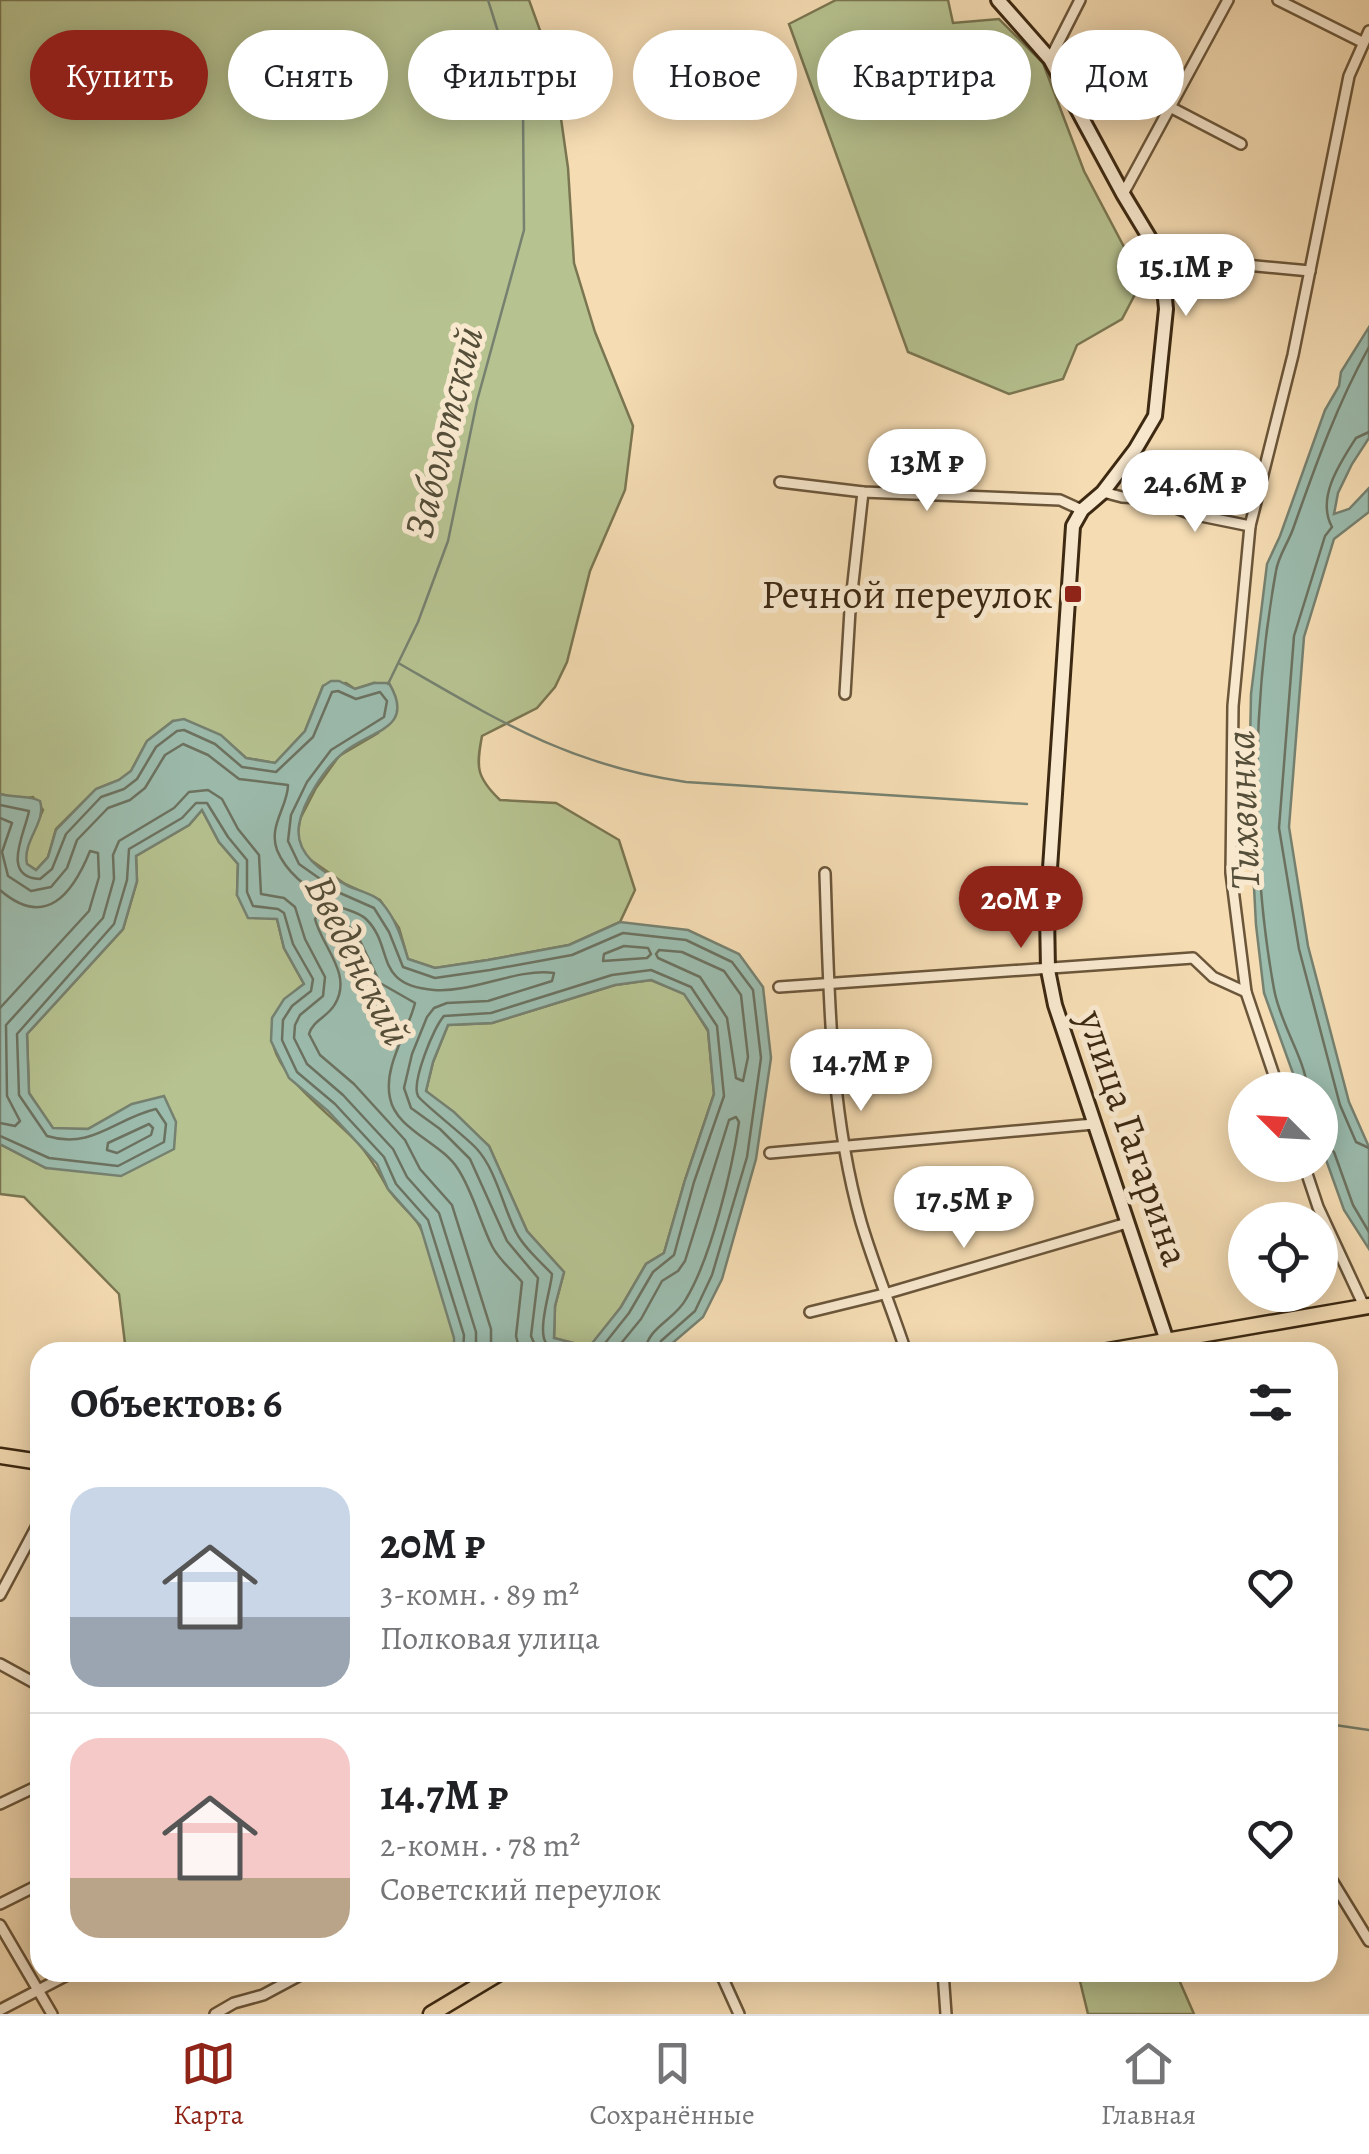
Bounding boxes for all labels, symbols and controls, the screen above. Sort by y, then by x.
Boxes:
chip: Купить [30,30,208,120]
chip: Снять [228,30,388,120]
chip: Фильтры [408,30,613,120]
chip: Новое [633,30,797,120]
chip: Квартира [817,30,1031,120]
chip: Дом [1051,30,1184,120]
pin: 15.1M ₽ [1094,234,1278,319]
text: 15.1M ₽ [1139,244,1233,288]
water label: Заболотский [389,320,497,544]
pin: 13M ₽ [857,429,997,514]
text: 13M ₽ [890,439,964,483]
pin: 24.6M ₽ [1103,450,1287,535]
text: 24.6M ₽ [1144,460,1246,504]
place label: Речной переулок [761,567,1053,622]
marker: Речной переулок [1062,583,1084,605]
water label: Тихвинка [1211,729,1273,891]
water label: Введенский [292,865,426,1055]
pin: 20M ₽ [951,866,1091,951]
text: 20M ₽ [981,876,1061,920]
street label: улица Гагарина [1064,1002,1204,1274]
pin: 14.7M ₽ [769,1029,953,1114]
text: 14.7M ₽ [812,1039,910,1083]
north arrow [1228,1072,1338,1182]
map controls [1228,1072,1338,1312]
pin: 17.5M ₽ [872,1166,1056,1251]
text: 17.5M ₽ [916,1176,1012,1220]
button: locate [1228,1202,1338,1312]
text: Объектов: 6 [70,1374,282,1431]
icon: filters [1243,1375,1298,1430]
text: 20M ₽ [380,1515,485,1572]
icon: home [150,1527,270,1647]
icon: heart [1243,1560,1298,1615]
text: 3-комн. · 89 m² [380,1572,579,1616]
text: Полковая улица [380,1616,600,1660]
text: 14.7M ₽ [380,1766,508,1823]
icon: home [150,1778,270,1898]
icon: heart [1243,1811,1298,1866]
text: 2-комн. · 78 m² [380,1823,580,1867]
text: Советский переулок [380,1867,661,1911]
tab: Карта [173,2036,244,2134]
tab: Сохранённые [590,2036,755,2134]
tab: Главная [1101,2036,1196,2134]

